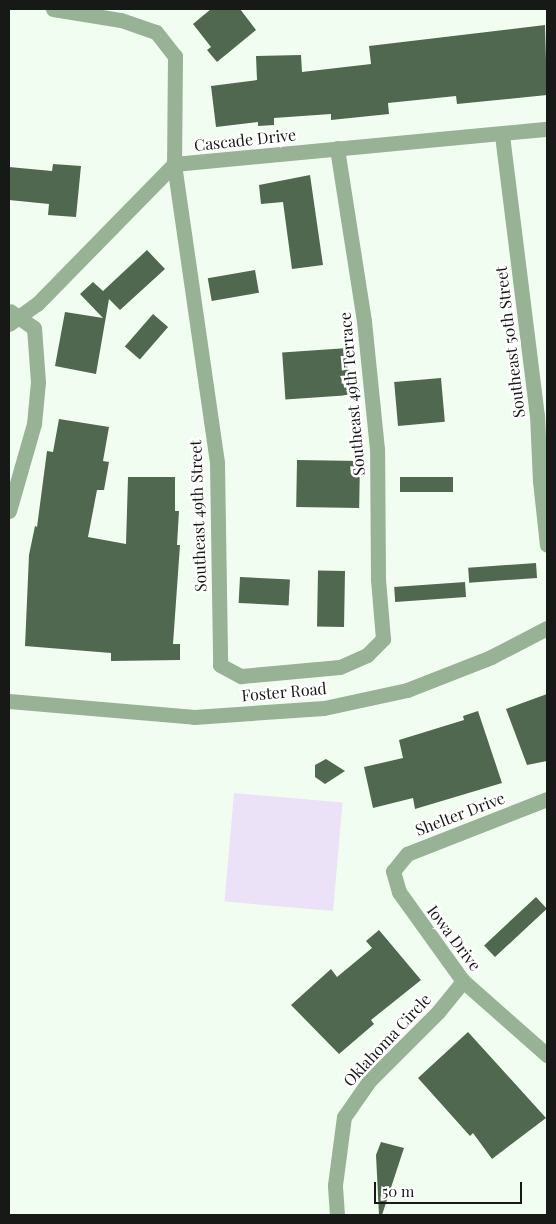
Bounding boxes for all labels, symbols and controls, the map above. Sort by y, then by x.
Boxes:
street label: Cascade Drive [193,125,297,155]
street label: Southeast 50th Street [491,265,529,419]
street label: Southeast 49th Terrace [335,311,369,477]
street label: Southeast 49th Street [186,439,210,593]
street label: Foster Road [240,679,328,705]
street label: Shelter Drive [412,788,508,840]
street label: Iowa Drive [423,901,485,975]
street label: Oklahoma Circle [339,990,435,1090]
scale bar [376,1172,524,1204]
text: 50 m [382,1181,414,1201]

